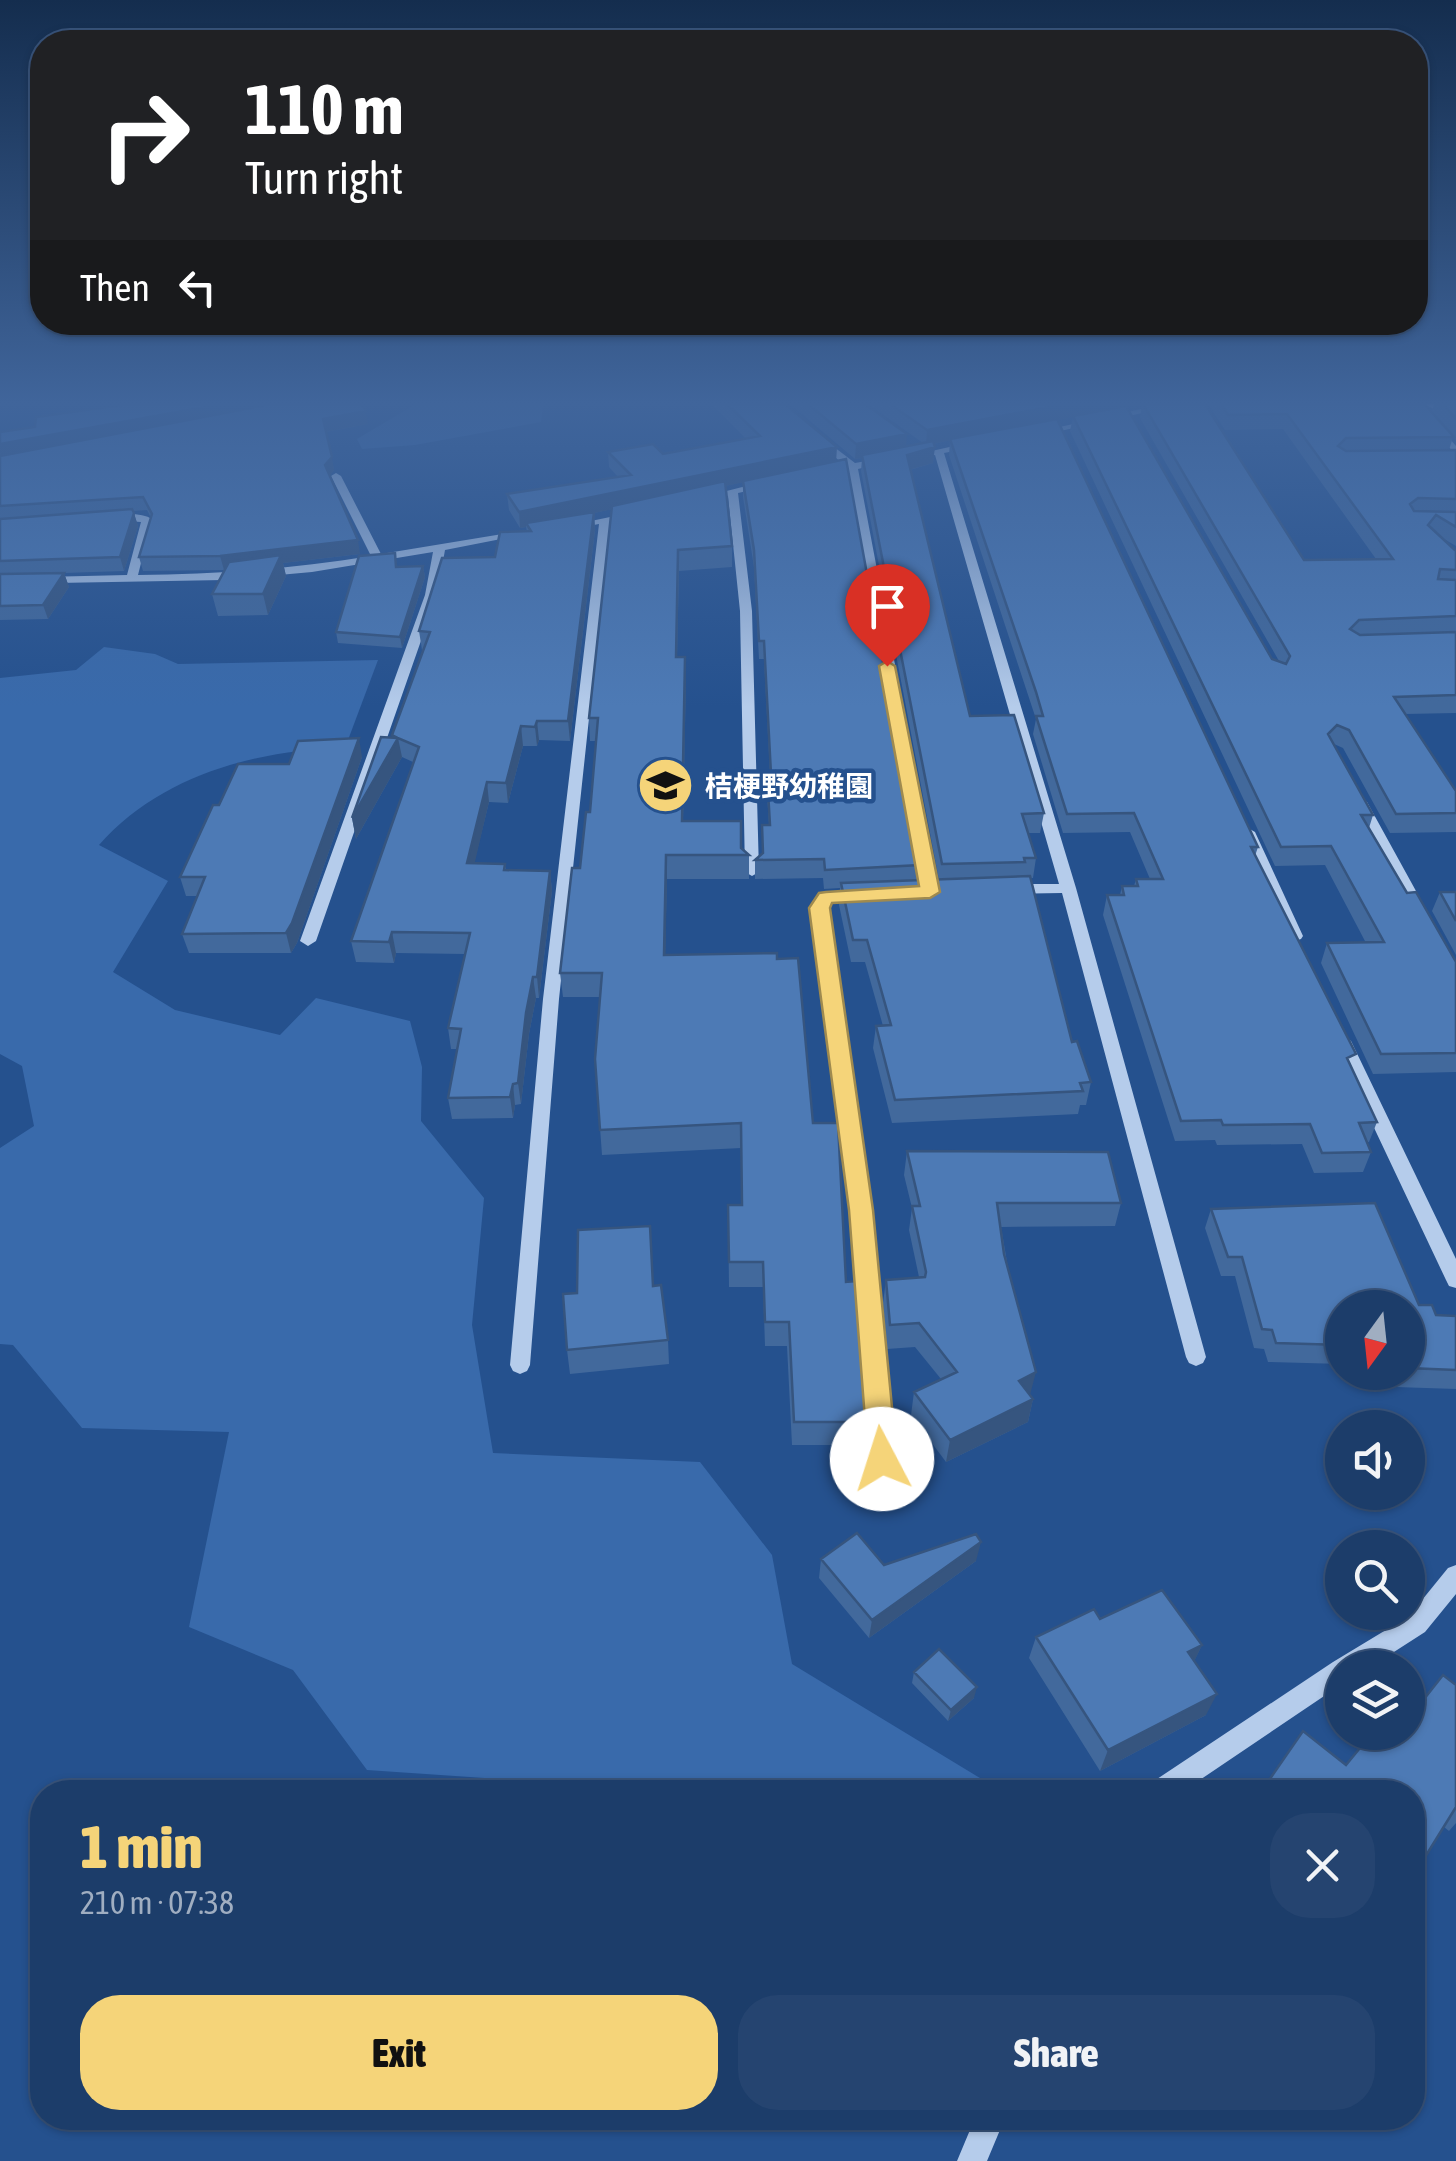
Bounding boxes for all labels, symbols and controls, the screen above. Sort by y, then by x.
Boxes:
text: 110 m [245,69,404,149]
icon: right [80,70,210,200]
text: Turn right [245,152,403,204]
icon: left [170,260,225,315]
text: Then [80,266,150,309]
pin [845,564,930,667]
icon: arrive [860,579,915,634]
school or university icon: 桔梗野幼稚園 [636,756,696,816]
place label: 桔梗野幼稚園 [705,770,873,802]
north arrow [1325,1290,1425,1390]
map controls [1325,1290,1425,1750]
position arrow [830,1407,934,1511]
button: sound [1325,1410,1425,1510]
button: search [1325,1530,1425,1630]
button: layers [1325,1650,1425,1750]
text: 1 min [80,1812,203,1881]
button: close [1270,1813,1375,1918]
text: 210 m · 07:38 [80,1884,234,1921]
button: Exit [80,1995,718,2110]
button: Share [738,1995,1375,2110]

